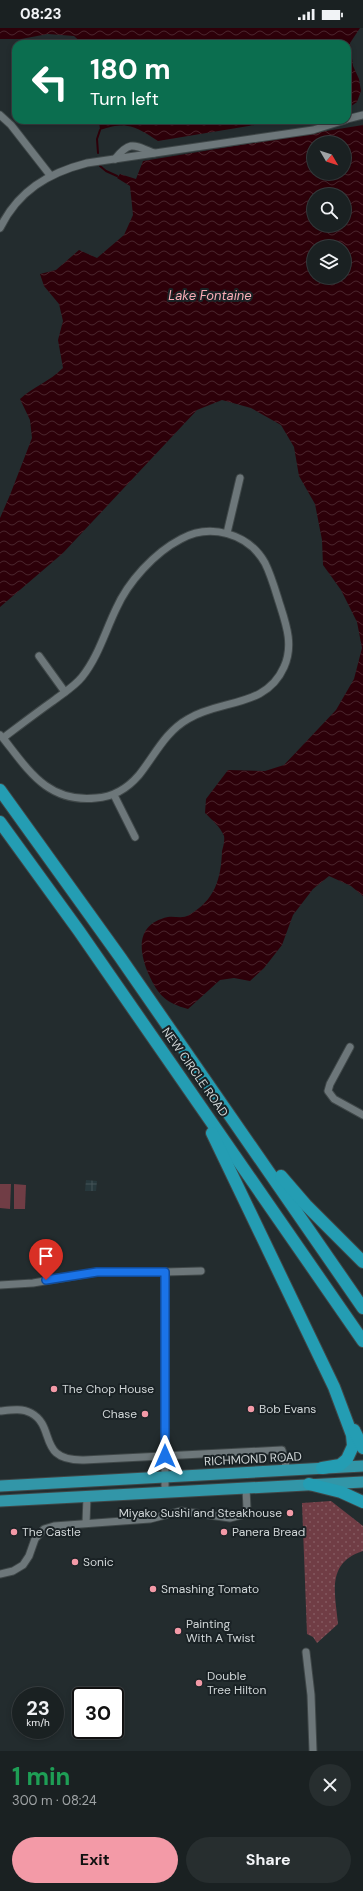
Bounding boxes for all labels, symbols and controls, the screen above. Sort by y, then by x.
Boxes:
text: 08:23 [20,4,62,24]
text: 180 m [90,51,171,88]
icon: left [24,56,76,108]
text: Turn left [90,87,159,111]
north arrow [307,136,351,180]
map controls [307,136,351,284]
button: search [307,188,351,232]
button: layers [307,240,351,284]
water label: Lake Fontaine [168,287,252,304]
street label: NEW CIRCLE ROAD [158,1024,232,1120]
pin [29,1239,63,1280]
icon: arrive [35,1245,57,1267]
place label: The Chop House [62,1381,154,1397]
marker: The Chop House [49,1384,59,1394]
place label: Bob Evans [259,1401,316,1417]
marker: Bob Evans [246,1404,256,1414]
place label: Chase [102,1406,137,1422]
marker: Chase [140,1409,150,1419]
position arrow [144,1435,186,1477]
street label: RICHMOND ROAD [204,1448,302,1470]
place label: Miyako Sushi and Steakhouse [119,1505,282,1521]
marker: Miyako Sushi and Steakhouse [285,1508,295,1518]
place label: The Castle [22,1524,81,1540]
place label: Panera Bread [232,1524,305,1540]
marker: The Castle [9,1527,19,1537]
marker: Panera Bread [219,1527,229,1537]
place label: Sonic [83,1554,114,1570]
marker: Sonic [70,1557,80,1567]
place label: Smashing Tomato [161,1581,259,1597]
marker: Smashing Tomato [148,1584,158,1594]
place label: Painting With A Twist [186,1616,255,1646]
marker: Painting With A Twist [173,1626,183,1636]
place label: Double Tree Hilton [207,1668,266,1698]
marker: Double Tree Hilton [194,1678,204,1688]
speed limit sign: 30 [72,1687,124,1739]
text: 23 [26,1695,50,1721]
text: km/h [26,1716,50,1729]
text: 1 min [12,1761,70,1792]
button: close [309,1764,351,1806]
text: 300 m · 08:24 [12,1792,97,1809]
button: Exit [12,1837,178,1883]
button: Share [186,1837,351,1883]

